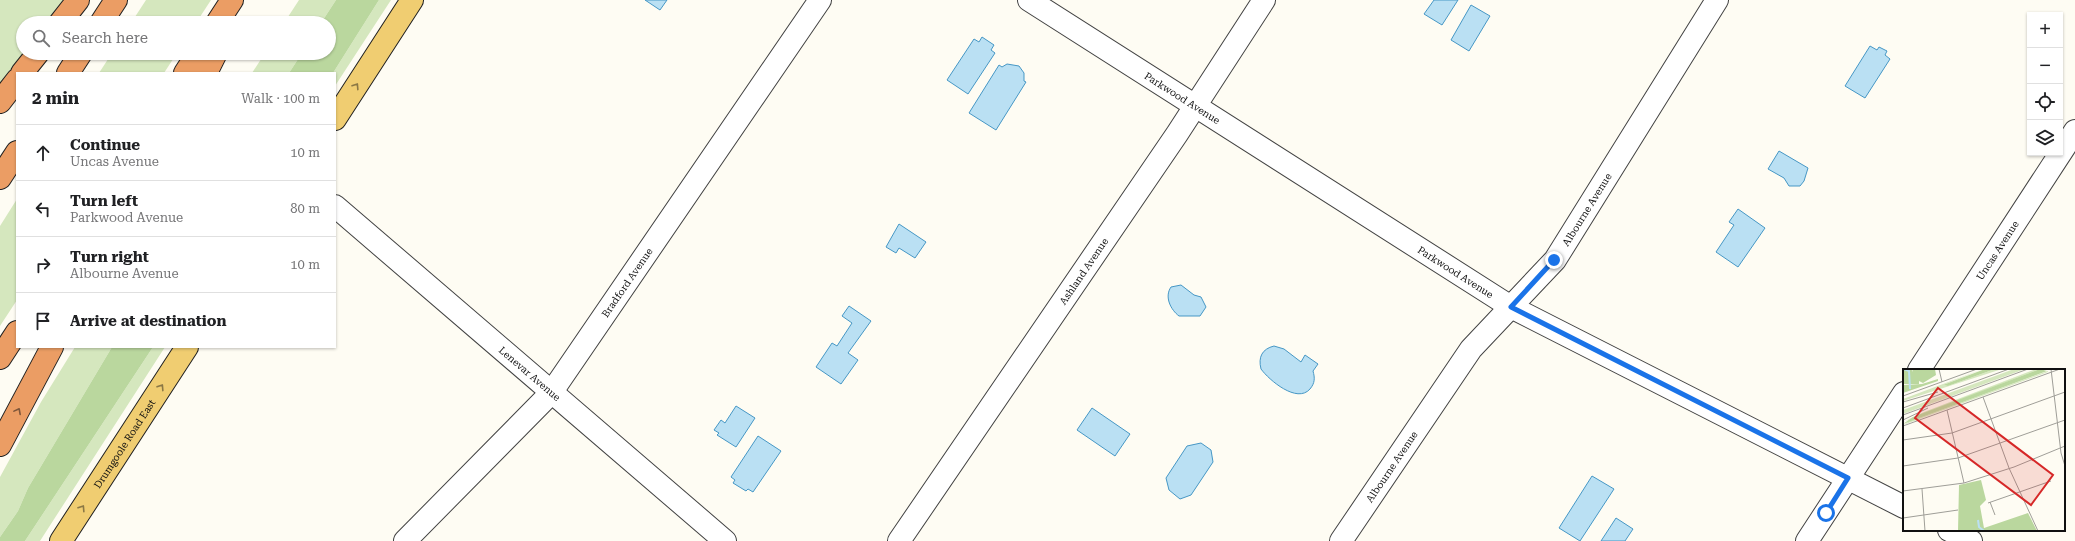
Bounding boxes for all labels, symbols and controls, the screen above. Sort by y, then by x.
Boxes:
map controls [2027,12,2063,156]
button: + [2027,12,2063,48]
search box [16,16,336,60]
icon: search [30,27,52,49]
text: Search here [62,29,148,47]
button: − [2027,48,2063,84]
street label: Parkwood Avenue [1143,70,1222,127]
one-way arrow [351,83,359,90]
button: locate [2027,84,2063,120]
text: 2 min [32,88,79,108]
text: Walk · 100 m [241,91,320,106]
button: layers [2027,120,2063,156]
text: Continue [70,136,140,154]
icon: ahead [32,142,54,164]
text: 10 m [290,145,320,160]
text: Uncas Avenue [70,154,159,169]
street label: Albourne Avenue [1560,171,1614,248]
text: Turn left [70,192,138,210]
icon: left [32,198,54,220]
text: 80 m [290,201,320,216]
text: Parkwood Avenue [70,210,183,225]
street label: Uncas Avenue [1974,218,2021,282]
street label: Ashland Avenue [1057,236,1111,307]
street label: Parkwood Avenue [1416,244,1496,301]
street label: Bradford Avenue [600,246,655,319]
text: Turn right [70,248,149,266]
route end [1545,251,1563,269]
icon: right [32,254,54,276]
text: 10 m [290,257,320,272]
text: Albourne Avenue [70,266,179,281]
icon: arrive [32,310,54,332]
text: Arrive at destination [70,312,226,330]
street label: Lenevar Avenue [497,345,563,403]
inset map [1903,369,2065,531]
one-way arrow [156,385,163,392]
street label: Drumgoole Road East [92,397,158,490]
one-way arrow [14,407,21,415]
street label: Albourne Avenue [1364,429,1420,504]
route start [1817,504,1835,522]
one-way arrow [78,505,85,512]

